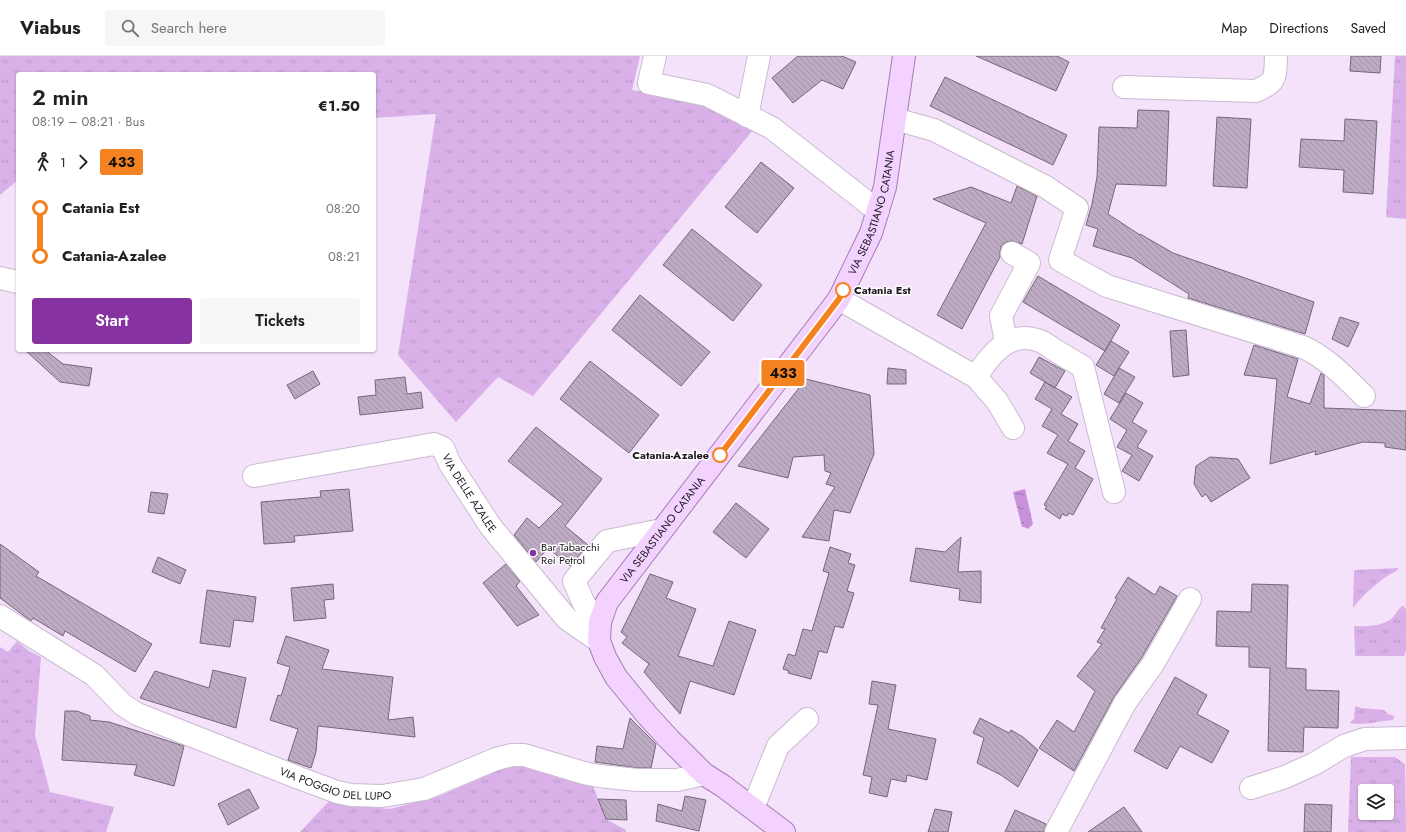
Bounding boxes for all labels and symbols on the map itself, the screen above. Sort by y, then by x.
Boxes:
street label: VIA SEBASTIANO CATANIA [844,148,898,278]
marker: Catania Est [835,282,851,298]
place label: Catania Est [854,282,911,298]
line badge: 433 [760,360,806,386]
place label: Catania-Azalee [632,447,709,463]
marker: Catania-Azalee [712,447,728,463]
street label: VIA DELLE AZALEE [438,451,500,536]
street label: VIA SEBASTIANO CATANIA [616,472,709,587]
place label: Bar Tabacchi Rei Petrol [541,539,600,568]
marker: Bar Tabacchi Rei Petrol [528,548,538,558]
street label: VIA POGGIO DEL LUPO [277,763,393,804]

